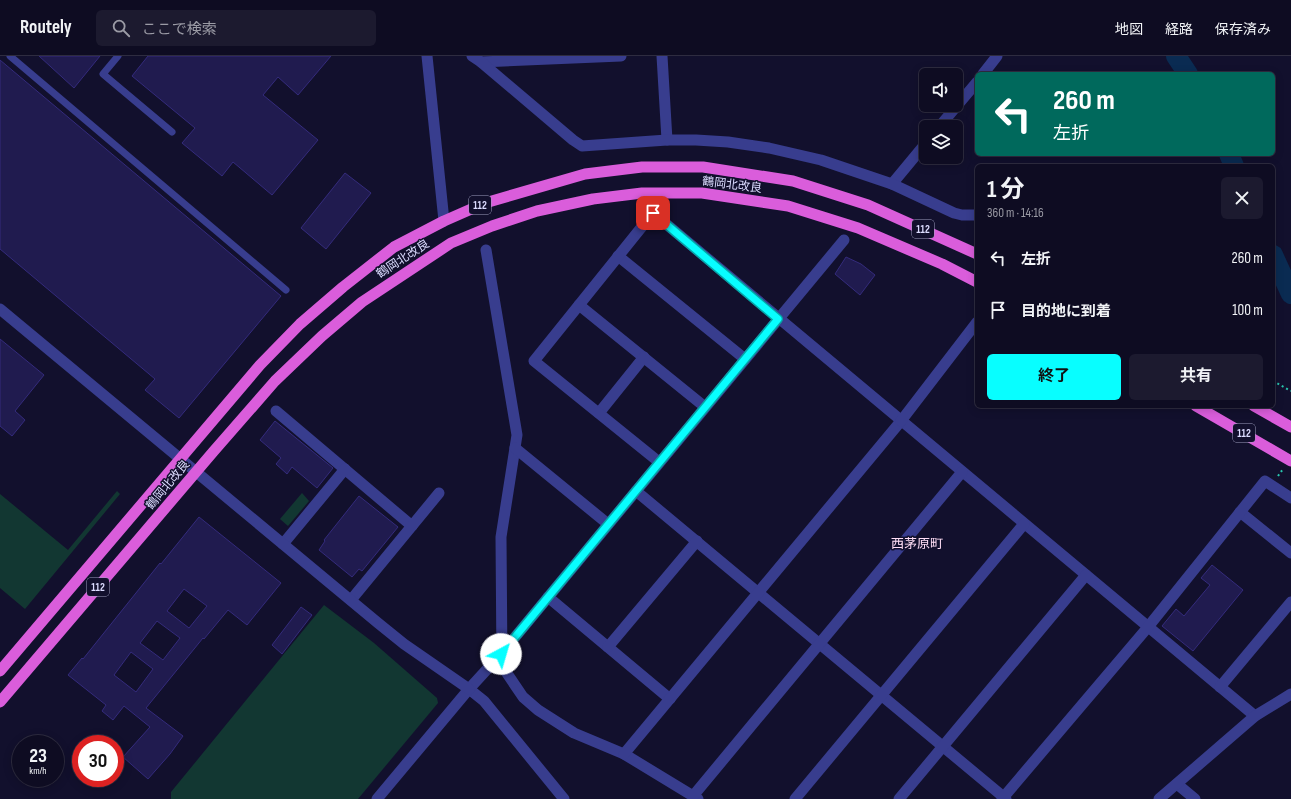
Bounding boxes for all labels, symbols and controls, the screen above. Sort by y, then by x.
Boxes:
search box [96,10,376,46]
text: Routely [20,16,72,39]
icon: search [110,17,132,39]
text: ここで検索 [142,20,217,39]
text: 地図 [1115,21,1143,38]
text: 経路 [1165,21,1193,38]
text: 保存済み [1215,21,1271,38]
map controls [919,68,963,164]
button: sound [919,68,963,112]
text: 260 m [1053,84,1115,117]
icon: left [987,88,1039,140]
button: layers [919,120,963,164]
text: 左折 [1053,123,1089,144]
street label: 鶴岡北改良 [701,174,763,196]
text: 1 分 [987,175,1024,204]
button: close [1221,177,1263,219]
road number: 112 [469,196,491,214]
pin [636,196,670,230]
icon: arrive [642,202,664,224]
text: 360 m · 14:16 [987,205,1044,221]
road number: 112 [912,220,934,238]
street label: 鶴岡北改良 [374,236,432,282]
icon: left [987,247,1009,269]
text: 260 m [1232,249,1263,268]
text: 左折 [1021,250,1051,269]
icon: arrive [987,299,1009,321]
text: 100 m [1232,301,1263,320]
text: 目的地に到着 [1021,302,1111,321]
button: 終了 [987,354,1121,400]
button: 共有 [1129,354,1263,400]
road number: 112 [1233,424,1255,442]
street label: 鶴岡北改良 [143,457,193,513]
district label: 西茅原町 [891,536,943,552]
road number: 112 [87,578,109,596]
position arrow [480,633,522,675]
speed limit sign: 30 [72,735,124,787]
text: 23 [29,744,47,768]
text: km/h [29,765,47,777]

